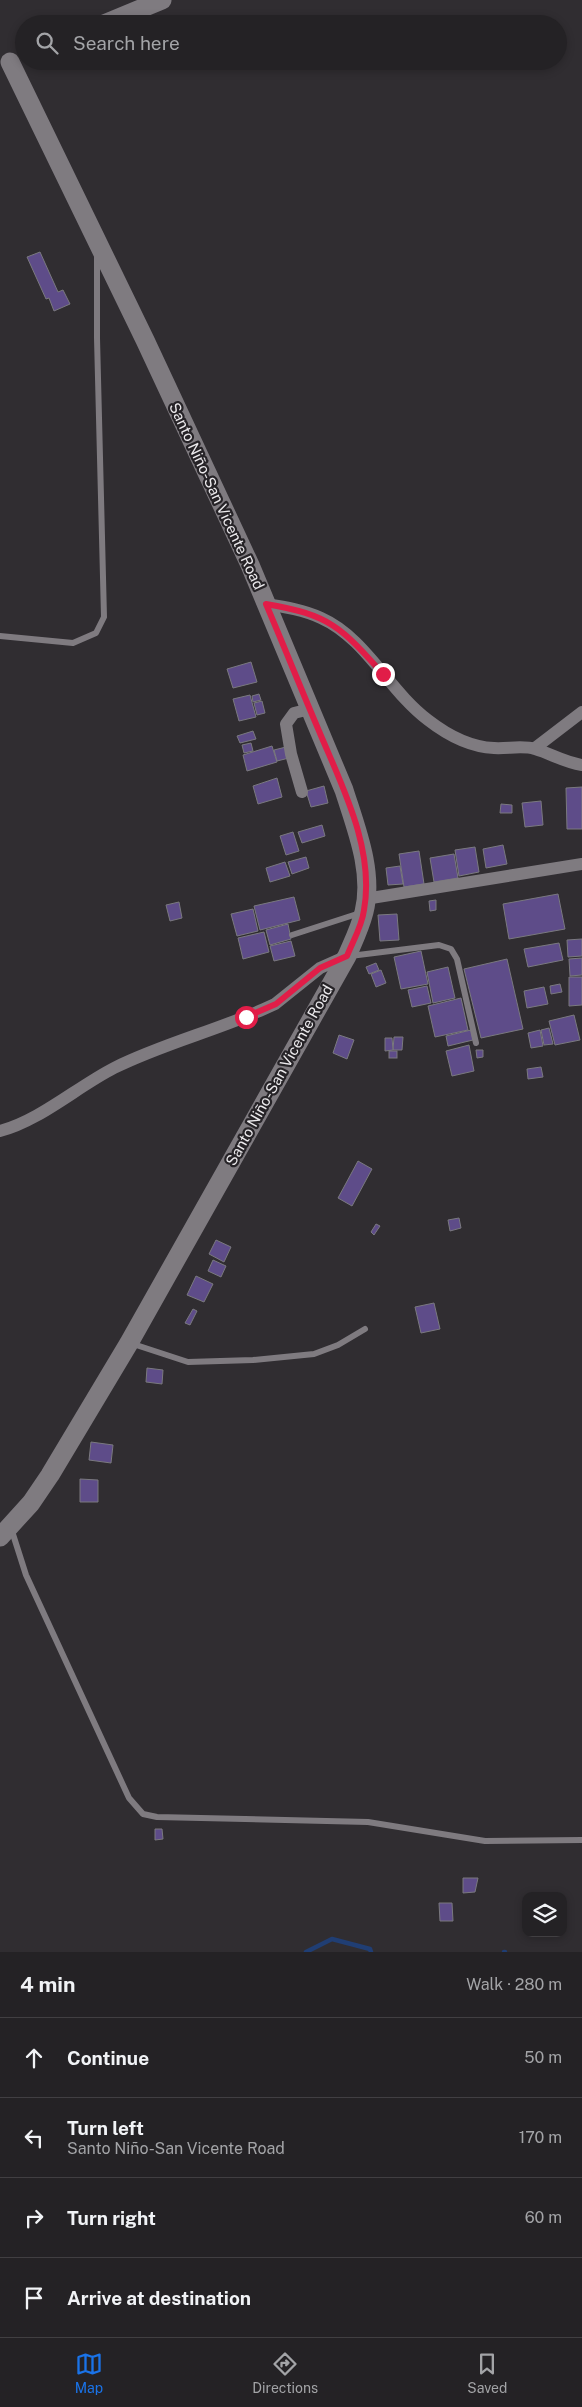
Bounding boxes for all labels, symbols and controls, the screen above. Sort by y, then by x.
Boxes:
search box [15,15,567,70]
icon: search [33,29,61,57]
text: Search here [73,32,180,54]
street label: Santo Niño-San Vicente Road [166,400,268,592]
route end [372,663,395,686]
street label: Santo Niño-San Vicente Road [222,982,336,1168]
route start [235,1006,258,1029]
map controls [522,1892,567,1937]
button: layers [522,1892,567,1937]
text: 4 min [20,1972,75,1997]
text: Walk · 280 m [466,1975,562,1994]
icon: ahead [20,2044,48,2072]
text: Continue [67,2047,149,2069]
text: 50 m [524,2048,562,2067]
text: Turn left [67,2117,144,2139]
icon: left [20,2124,48,2152]
text: 170 m [519,2128,562,2147]
text: Santo Niño-San Vicente Road [67,2139,285,2158]
icon: right [20,2204,48,2232]
text: Turn right [67,2207,156,2229]
text: 60 m [525,2208,562,2227]
icon: arrive [20,2284,48,2312]
text: Arrive at destination [67,2287,251,2309]
tab: Map [75,2350,103,2396]
tab: Directions [252,2350,318,2396]
tab: Saved [467,2350,507,2396]

